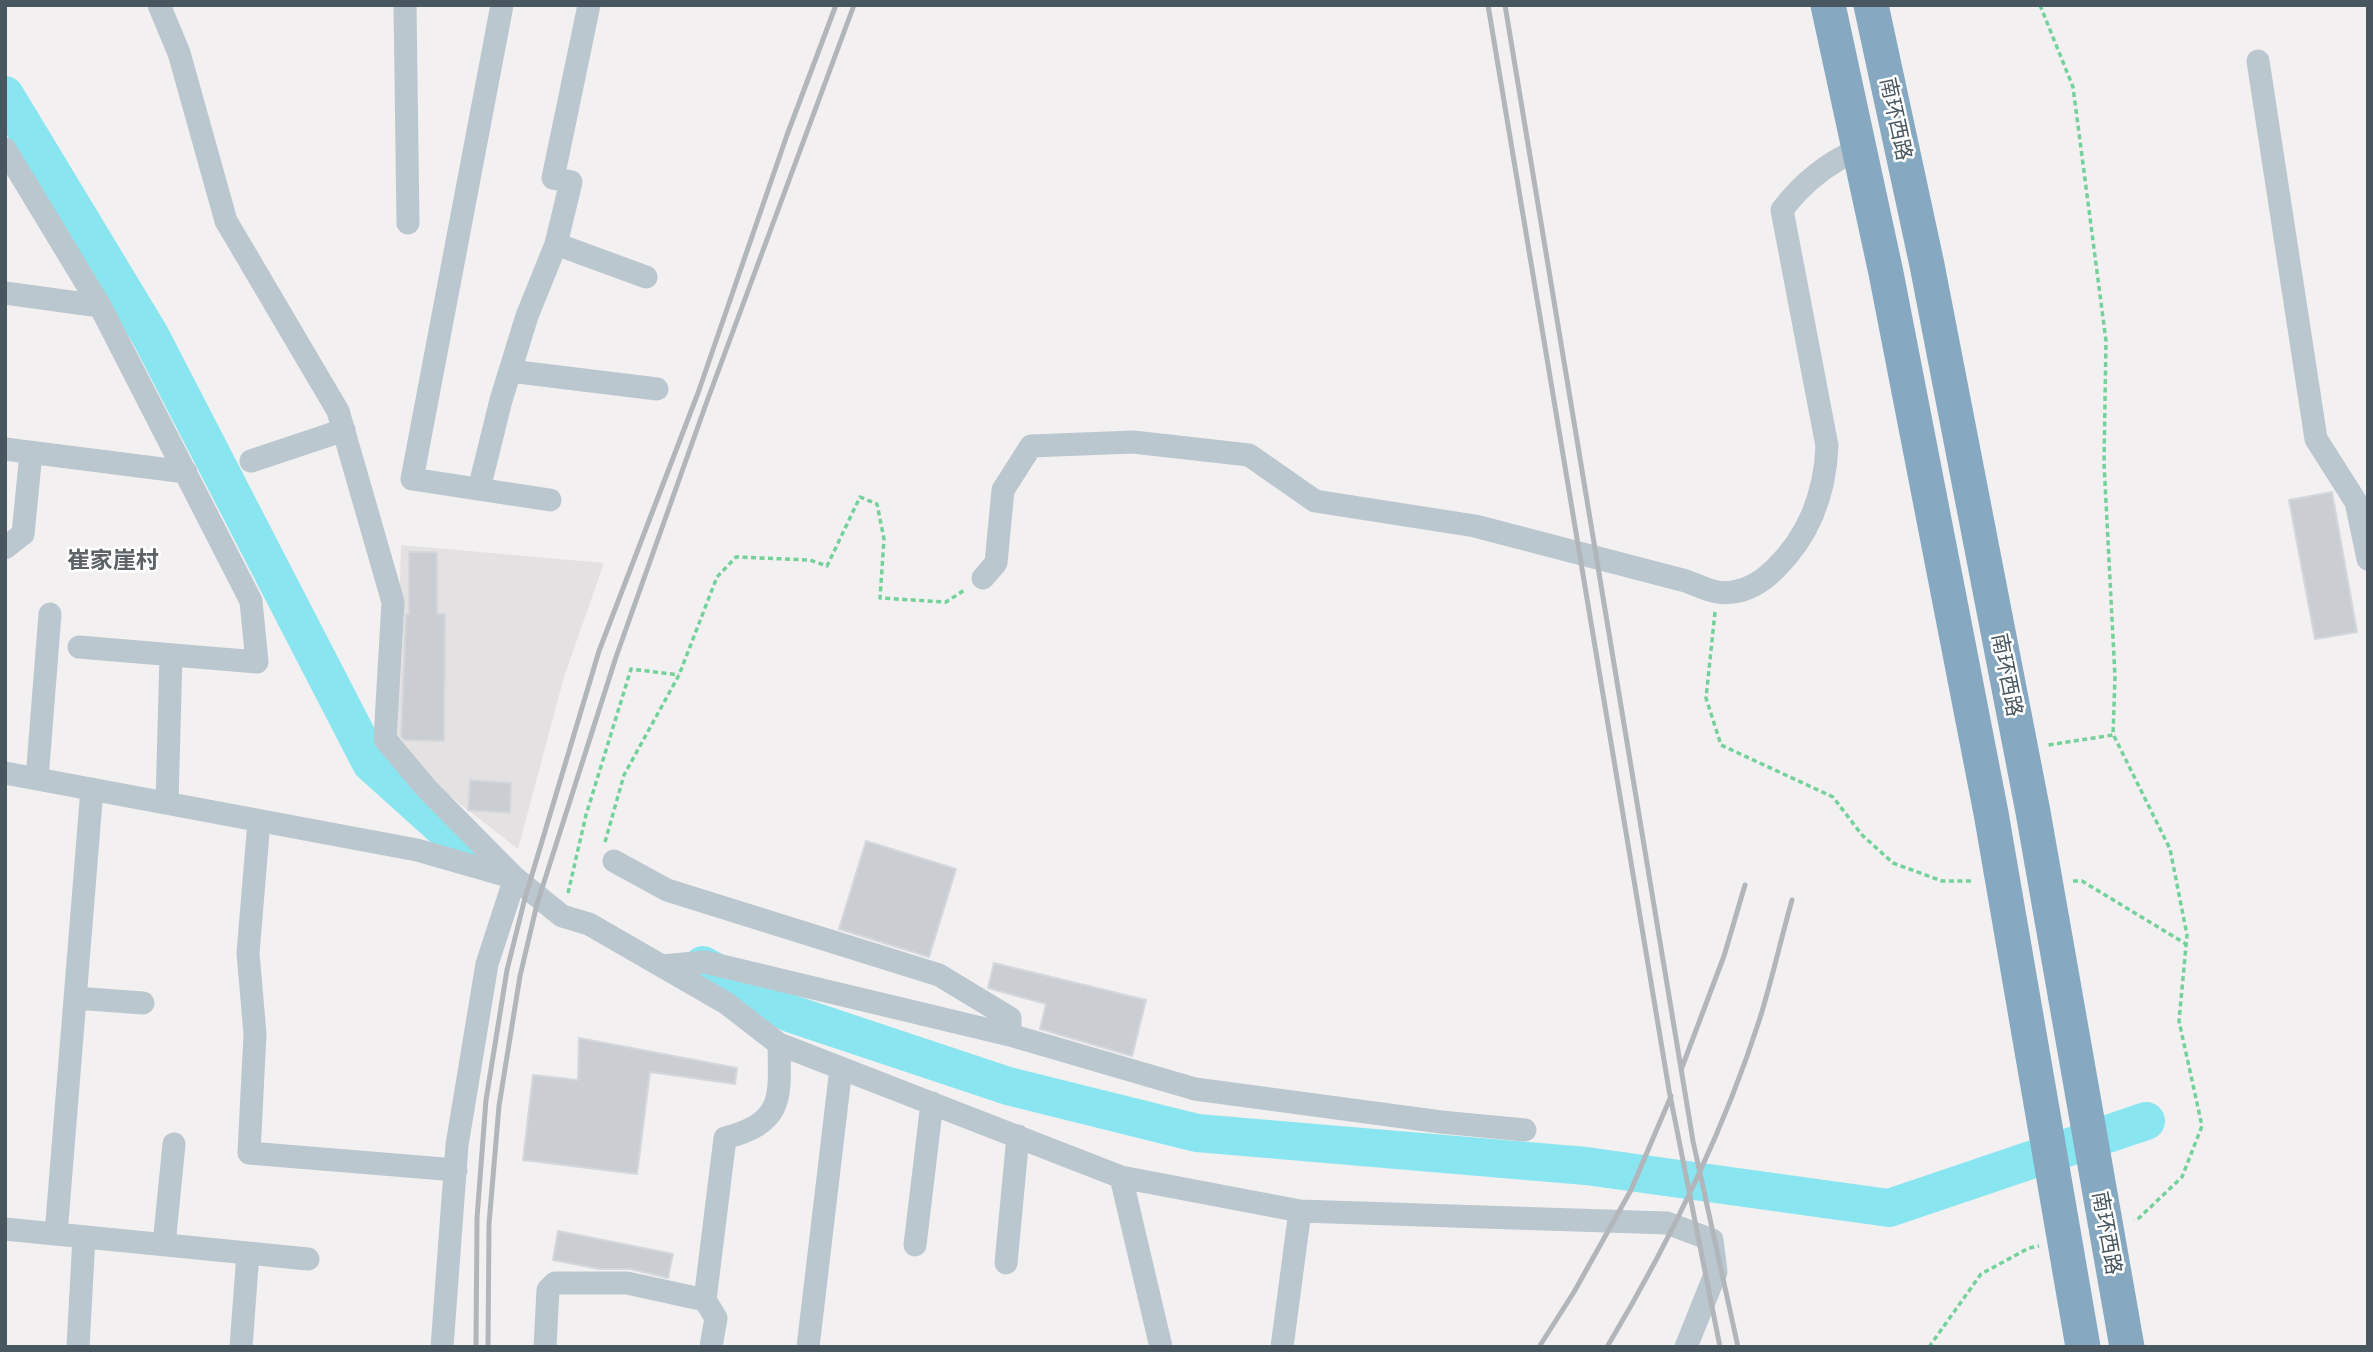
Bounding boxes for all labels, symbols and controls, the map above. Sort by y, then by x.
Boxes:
street label: 南环西路 [1875,75,1917,163]
district label: 崔家崖村 [67,546,159,574]
street label: 南环西路 [1987,631,2027,719]
street label: 南环西路 [2087,1189,2127,1277]

